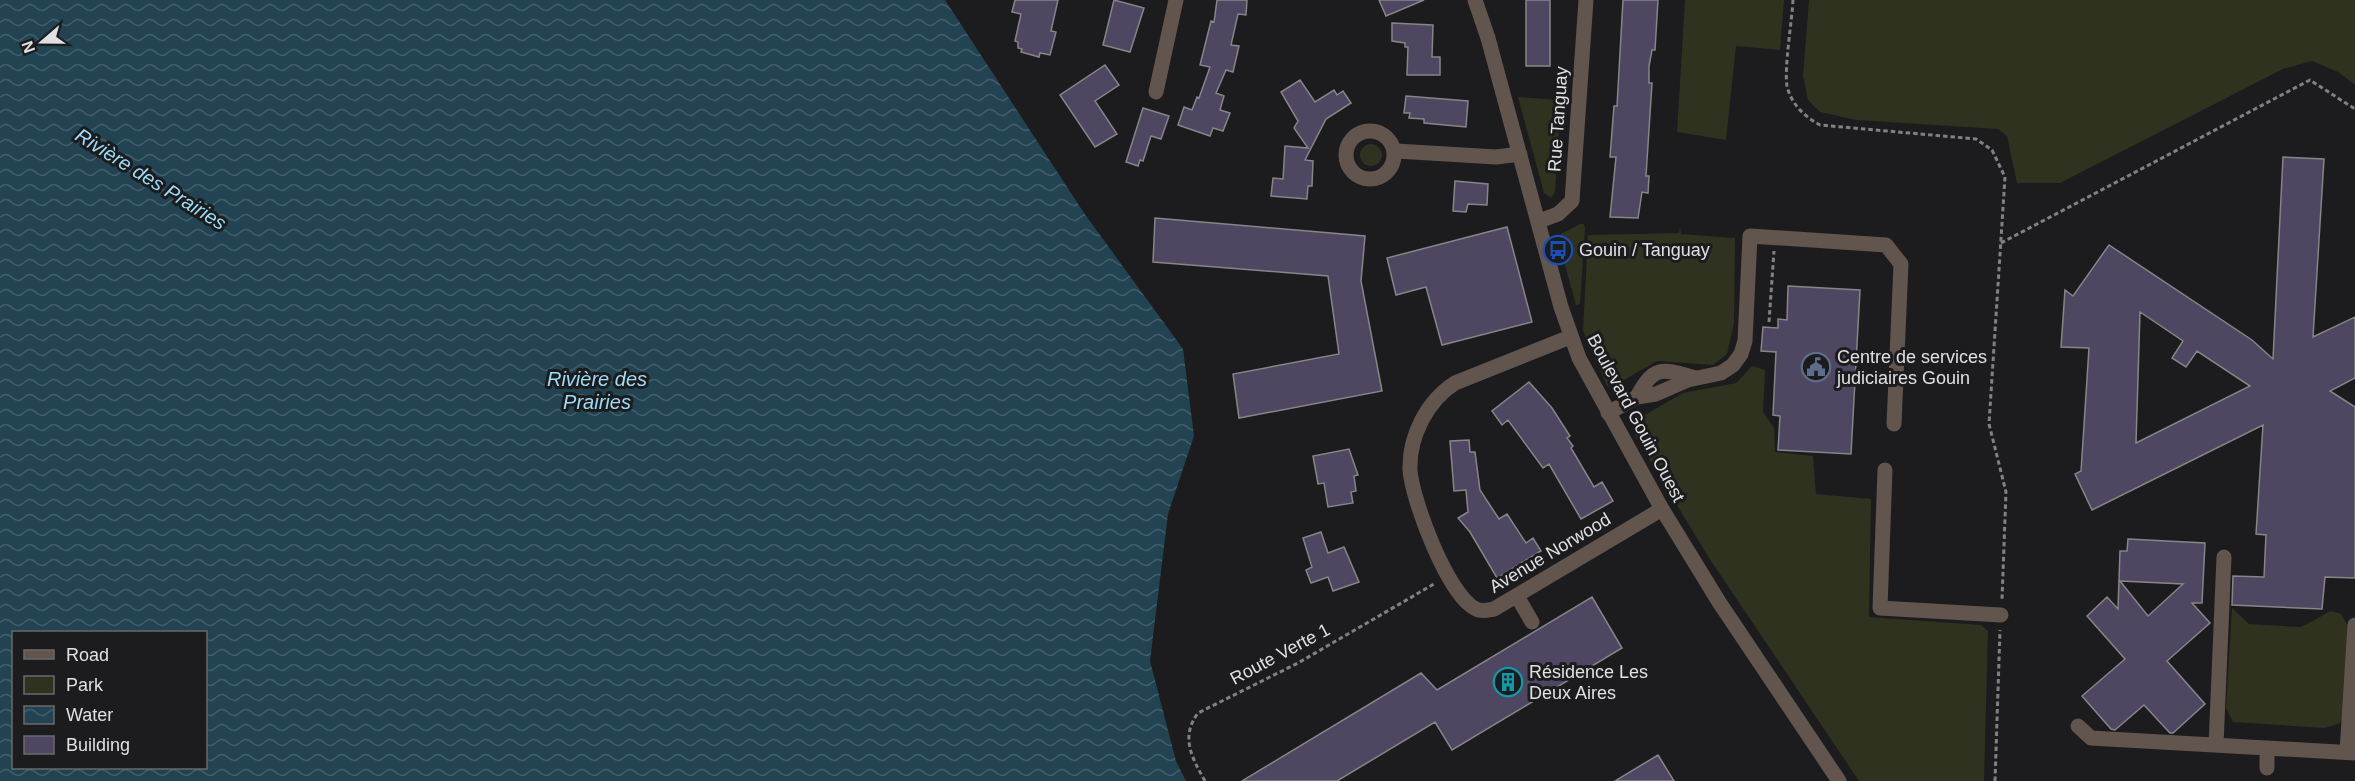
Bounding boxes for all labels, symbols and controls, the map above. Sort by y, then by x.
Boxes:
north arrow [12,12,72,72]
text: N [18,39,38,55]
street label: Rue Tanguay [1544,66,1572,172]
water label: Rivière des Prairies [72,124,230,234]
bus stop icon: Gouin / Tanguay [1542,234,1574,266]
place label: Gouin / Tanguay [1579,240,1710,260]
street label: Boulevard Gouin Ouest [1583,331,1689,505]
place label: Centre de services judiciaires Gouin [1836,347,1987,388]
public building icon: Centre de services judiciaires Gouin [1800,351,1832,383]
water label: Rivière des Prairies [547,368,647,413]
street label: Avenue Norwood [1486,509,1614,597]
street label: Route Verte 1 [1227,619,1333,689]
legend [12,631,207,769]
text: Road [66,645,109,665]
place label: Résidence Les Deux Aires [1529,662,1648,703]
building icon: Résidence Les Deux Aires [1492,666,1524,698]
text: Park [66,675,104,695]
text: Water [66,705,113,725]
text: Building [66,735,130,755]

